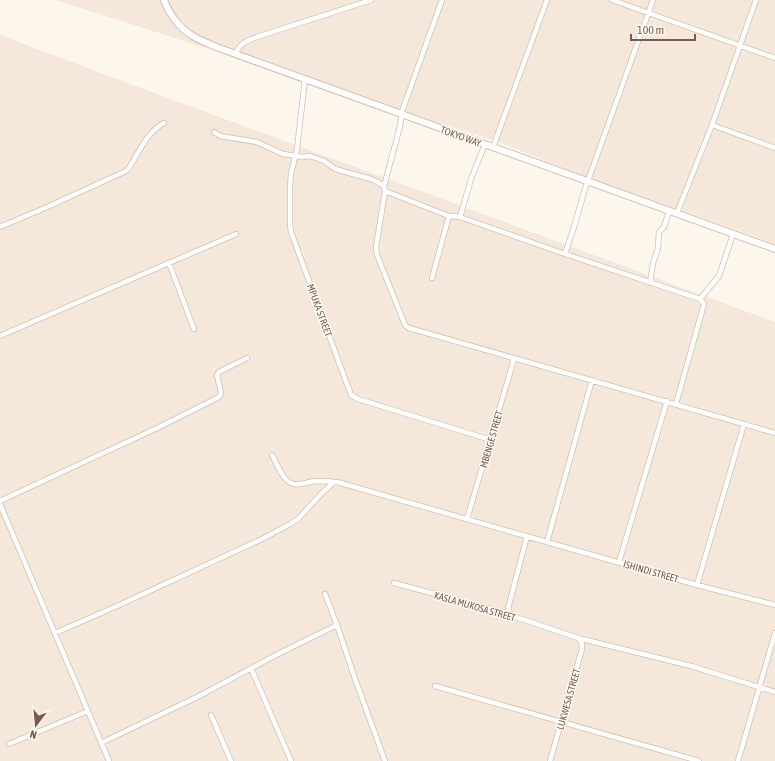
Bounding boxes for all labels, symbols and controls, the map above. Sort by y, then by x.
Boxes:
scale bar [631,16,695,42]
text: 100 m [637,23,664,37]
street label: TOKYO WAY [439,124,483,149]
street label: MPUKA STREET [305,282,334,339]
street label: MBENGE STREET [478,409,505,469]
street label: ISHINDI STREET [622,558,680,585]
street label: KASLA MUKOSA STREET [433,590,517,624]
street label: LUKWESA STREET [554,667,583,731]
north arrow [16,705,56,745]
text: N [28,728,38,741]

